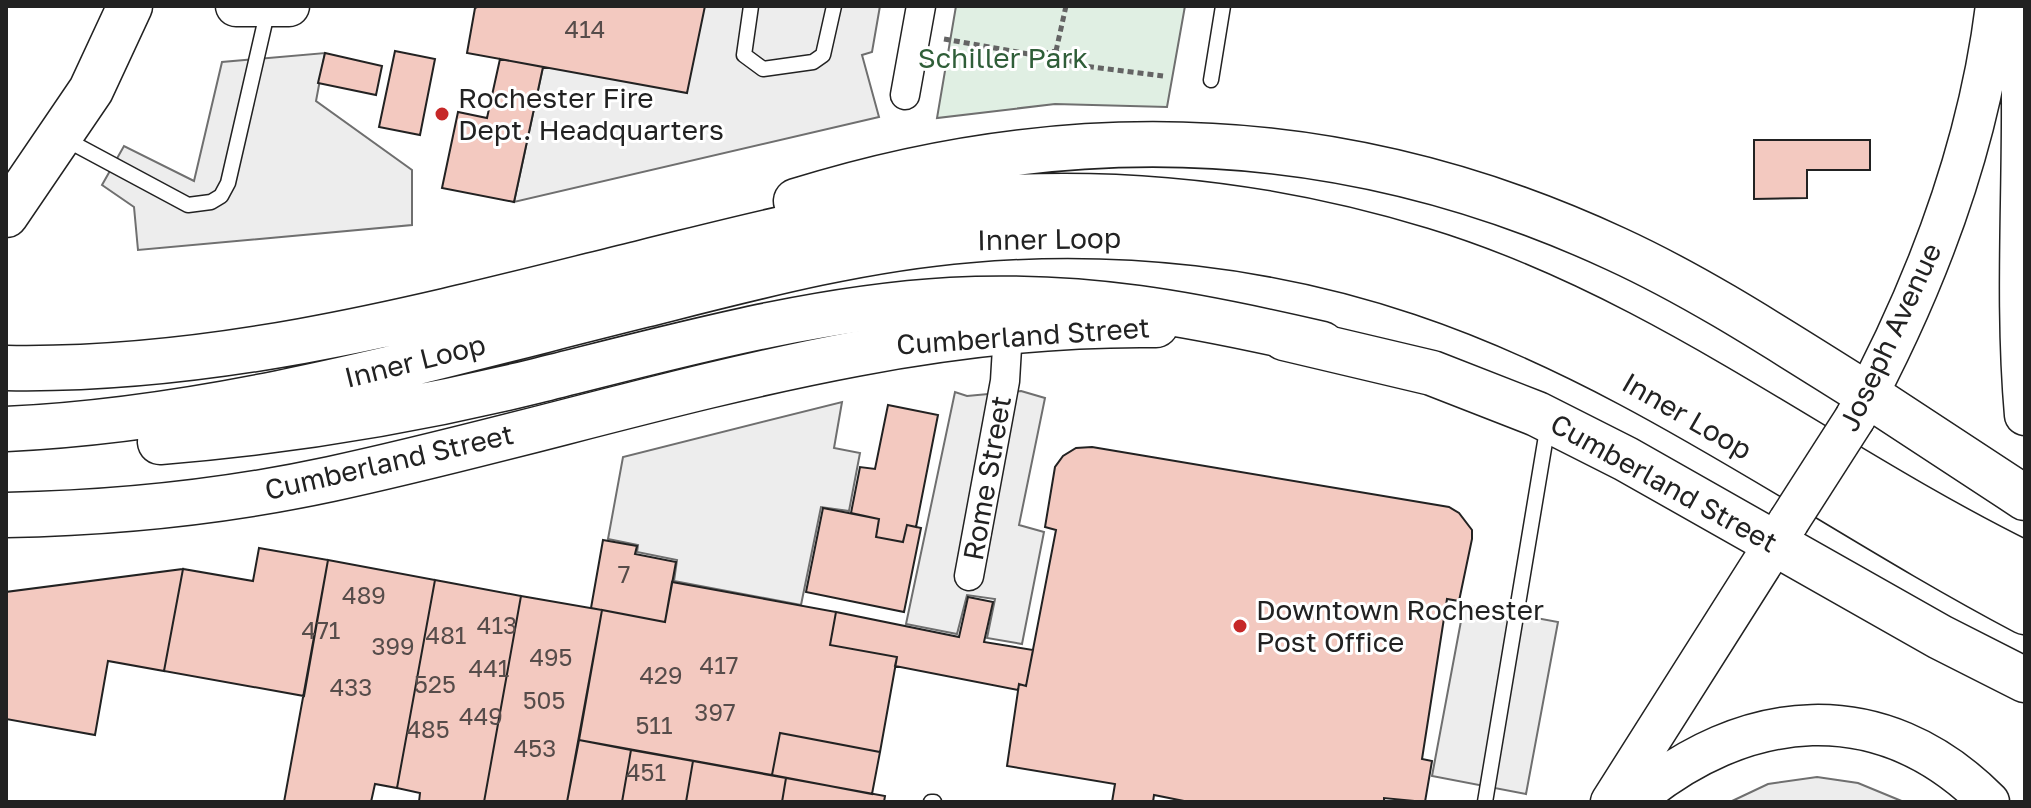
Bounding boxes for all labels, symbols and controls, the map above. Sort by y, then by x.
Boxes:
house number: 414 [565,14,605,43]
park label: Schiller Park [918,41,1088,74]
place label: Rochester Fire Dept. Headquarters [458,81,724,146]
marker: Rochester Fire Dept. Headquarters [433,105,451,123]
street label: Inner Loop [977,221,1121,256]
street label: Joseph Avenue [1832,238,1948,436]
street label: Cumberland Street [895,310,1151,361]
street label: Inner Loop [341,327,489,394]
street label: Inner Loop [1617,365,1758,466]
street label: Rome Street [956,393,1017,563]
street label: Cumberland Street [1545,407,1783,559]
street label: Cumberland Street [261,417,516,506]
house number: 7 [618,559,630,588]
house number: 489 [342,580,386,609]
place label: Downtown Rochester Post Office [1256,593,1544,658]
house number: 413 [477,610,517,639]
house number: 471 [302,615,341,644]
marker: Downtown Rochester Post Office [1231,617,1249,635]
house number: 481 [426,620,466,649]
house number: 399 [371,631,415,660]
house number: 495 [529,642,573,671]
house number: 417 [700,650,739,679]
house number: 441 [469,653,509,682]
house number: 429 [639,660,683,689]
house number: 525 [414,669,456,698]
house number: 433 [330,672,372,701]
house number: 505 [523,685,565,714]
house number: 397 [694,697,736,726]
house number: 449 [459,701,503,730]
house number: 511 [635,710,673,739]
house number: 485 [406,714,450,743]
house number: 453 [514,733,556,762]
house number: 451 [626,757,666,786]

